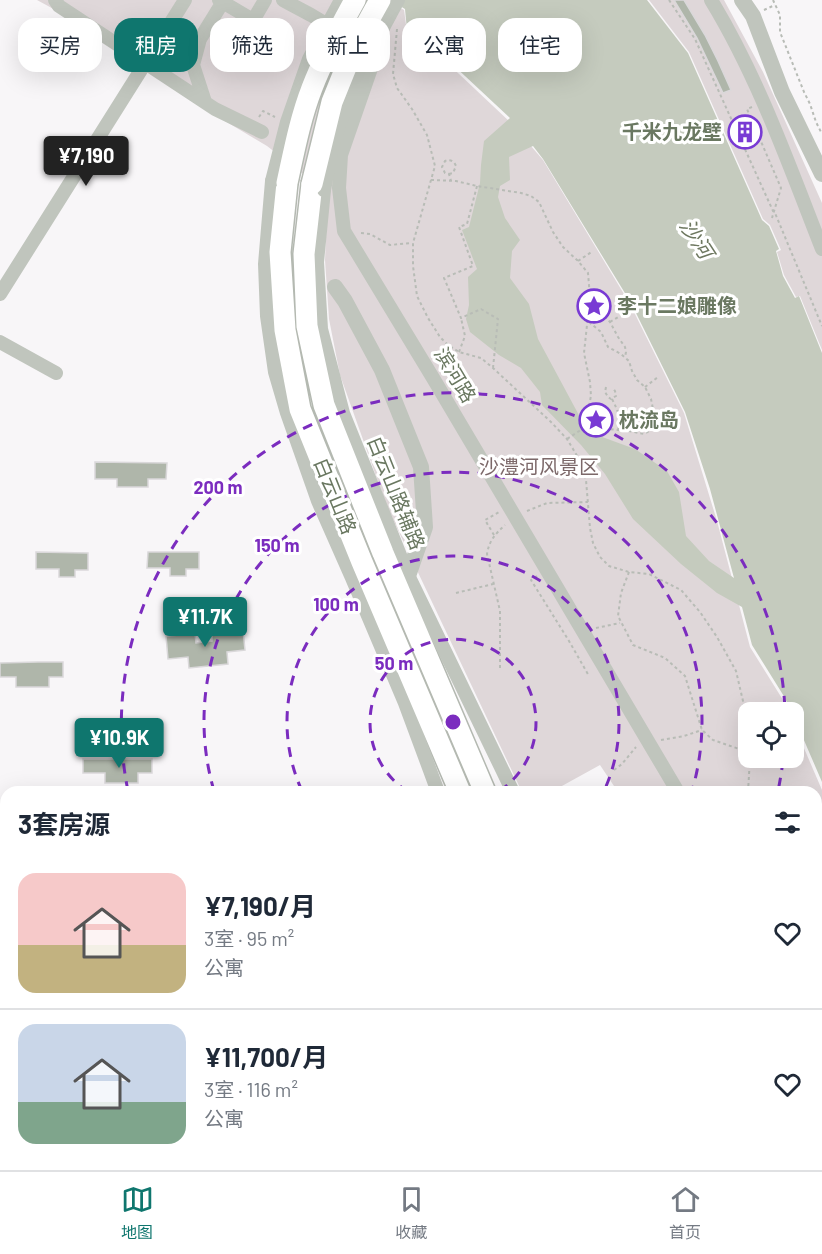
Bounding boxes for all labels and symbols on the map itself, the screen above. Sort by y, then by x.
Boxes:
building icon: 千米九龙壁 [727,114,763,150]
place label: 千米九龙壁 [622,119,722,143]
pin: ¥7,190 [37,136,135,187]
water label: 沙河 [675,214,721,266]
place icon: 李十二娘雕像 [576,288,612,324]
place label: 李十二娘雕像 [617,293,737,317]
street label: 滨河路 [430,343,482,406]
place icon: 枕流岛 [578,402,614,438]
place label: 枕流岛 [619,407,679,431]
street label: 白云山路辅路 [363,432,431,553]
street label: 白云山路 [310,454,362,537]
park label: 沙澧河风景区 [479,454,599,478]
text: 200 m [193,476,243,498]
text: 150 m [255,534,299,556]
text: 100 m [313,593,359,615]
pin: ¥11.7K [156,597,254,648]
text: 50 m [375,652,413,674]
centre of rings [443,712,463,732]
pin: ¥10.9K [70,718,168,769]

